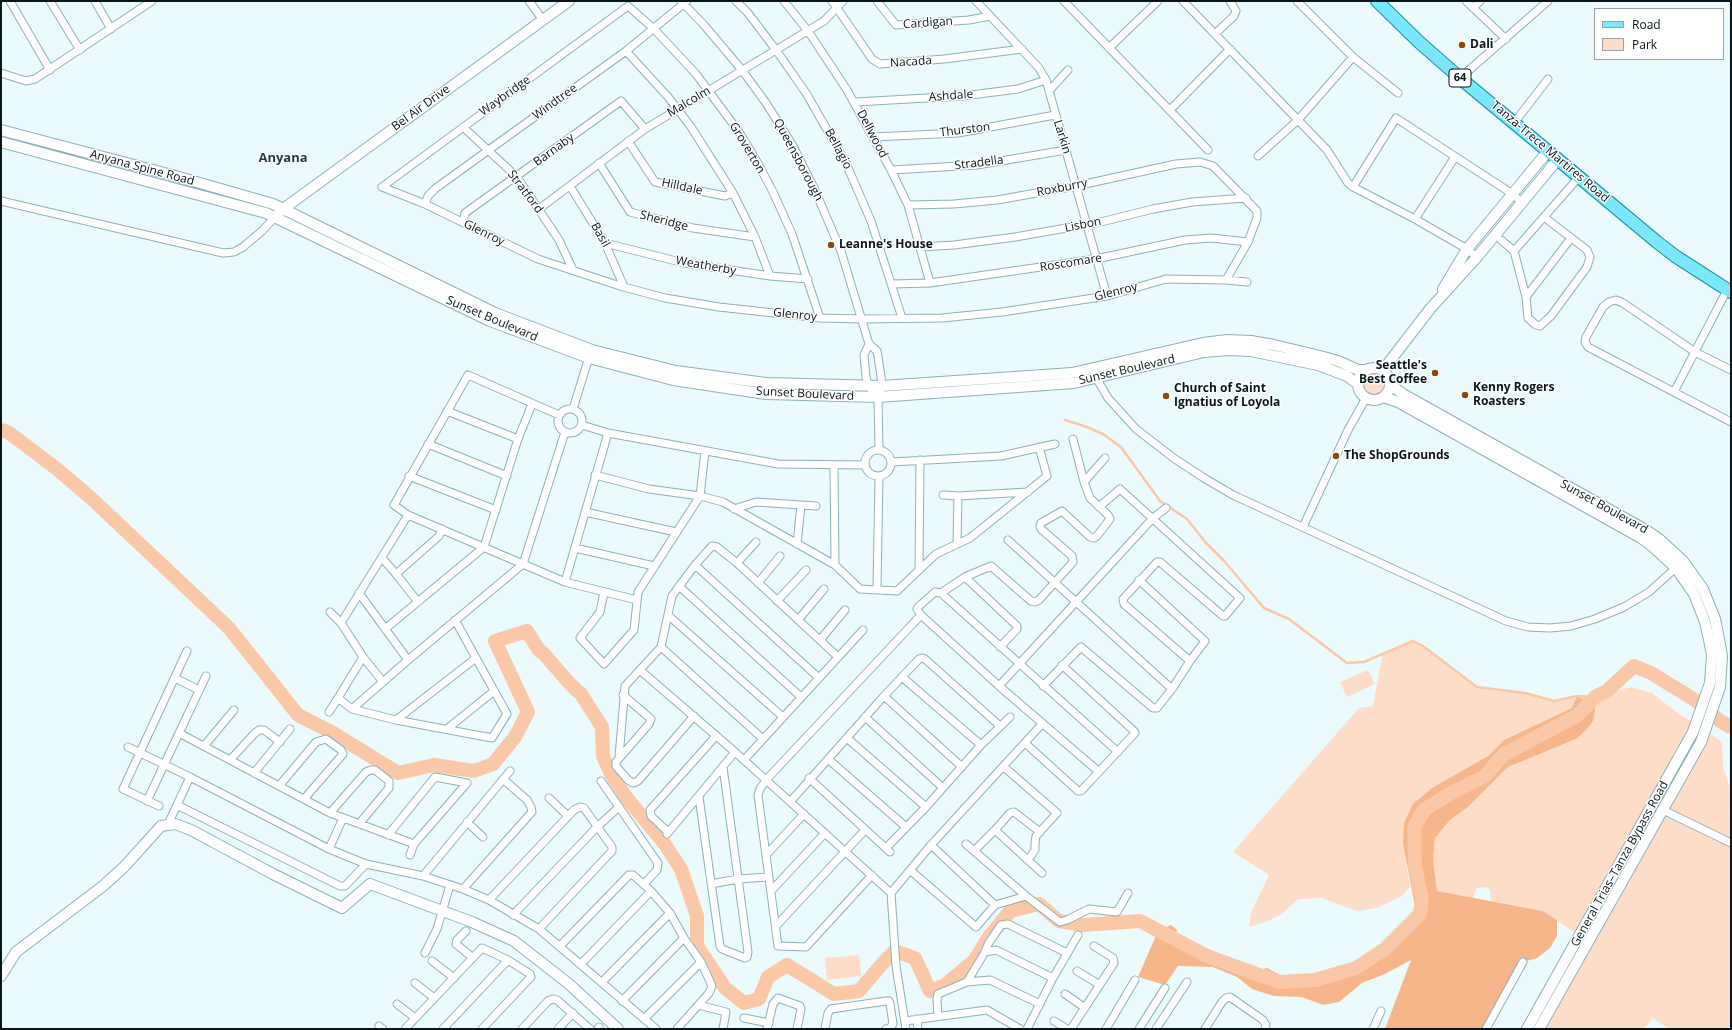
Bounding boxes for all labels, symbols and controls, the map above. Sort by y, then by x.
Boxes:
legend [1594,8,1724,60]
street label: Cardigan [903,14,953,32]
text: Road [1632,16,1661,33]
text: Park [1632,36,1657,53]
place label: Dali [1470,38,1493,52]
marker: Dali [1457,40,1467,50]
street label: Nacada [889,53,933,71]
road number: 64 [1449,69,1471,87]
street label: Waybridge [477,73,533,119]
street label: Windtree [530,81,580,123]
street label: Bel Air Drive [389,82,453,134]
street label: Malcolm [665,84,713,120]
street label: Ashdale [928,87,974,105]
street label: Tanza-Trece Martires Road [1488,98,1612,206]
street label: Dellwood [853,107,891,161]
street label: Queensborough [770,116,826,204]
street label: Larkin [1050,118,1074,156]
street label: Groverton [726,120,768,176]
street label: Thurston [939,120,991,140]
street label: Bellagio [821,126,855,172]
street label: Barnaby [531,130,577,170]
street label: Anyana Spine Road [88,147,196,189]
district label: Anyana [258,150,308,166]
street label: Stradella [954,153,1004,173]
street label: Stratford [504,168,546,216]
street label: Hilldale [660,176,704,198]
street label: Roxburry [1035,176,1089,200]
street label: Sheridge [638,208,690,234]
street label: Lisbon [1063,214,1103,236]
street label: Glenroy [461,217,507,249]
street label: Basil [587,220,613,250]
place label: Leanne's House [839,238,933,252]
marker: Leanne's House [826,240,836,250]
street label: Roscomare [1039,251,1103,275]
street label: Weatherby [675,254,737,278]
street label: Glenroy [1093,280,1139,304]
street label: Sunset Boulevard [444,293,540,345]
street label: Glenroy [772,306,818,324]
street label: Sunset Boulevard [1078,352,1176,388]
place label: Seattle's Best Coffee [1359,359,1427,387]
marker: Seattle's Best Coffee [1430,368,1440,378]
place label: Kenny Rogers Roasters [1473,381,1554,409]
place label: Church of Saint Ignatius of Loyola [1174,382,1280,410]
street label: Sunset Boulevard [756,384,854,404]
marker: Kenny Rogers Roasters [1460,390,1470,400]
marker: Church of Saint Ignatius of Loyola [1161,391,1171,401]
place label: The ShopGrounds [1344,449,1449,463]
marker: The ShopGrounds [1331,451,1341,461]
street label: Sunset Boulevard [1558,477,1650,537]
street label: General Trias–Tanza Bypass Road [1568,779,1672,949]

